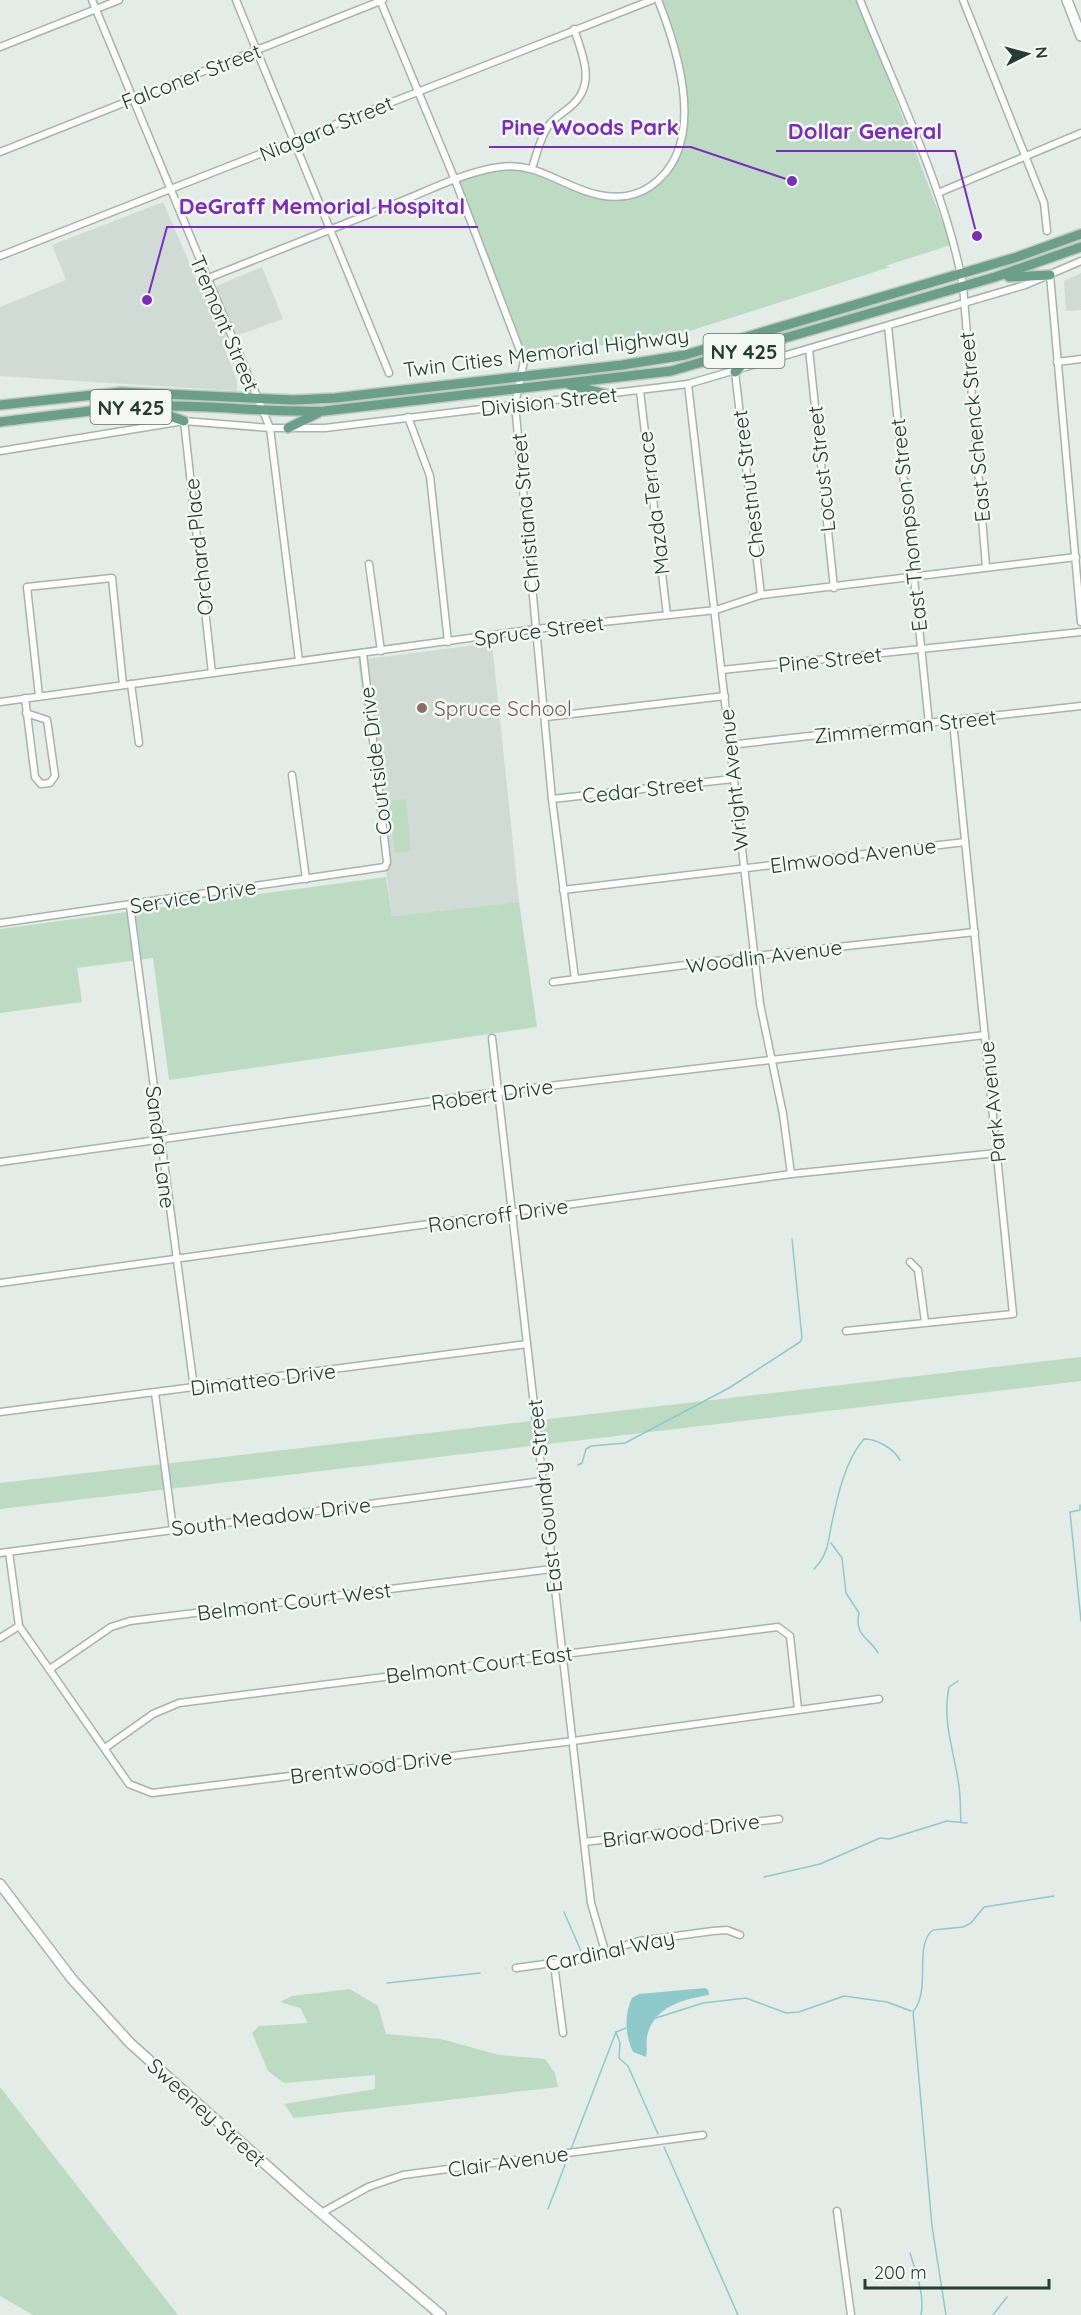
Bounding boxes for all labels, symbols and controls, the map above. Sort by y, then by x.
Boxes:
north arrow [997,24,1057,84]
street label: Falconer Street [117,37,265,115]
text: N [1031,46,1052,59]
street label: Niagara Street [255,89,397,167]
callout: Pine Woods Park [489,107,691,147]
callout: Dollar General [776,111,955,151]
text: Pine Woods Park [501,113,679,141]
text: Dollar General [788,117,942,145]
callout: DeGraff Memorial Hospital [167,187,478,227]
text: DeGraff Memorial Hospital [179,192,465,220]
street label: Tremont Street [185,251,265,395]
street label: Twin Cities Memorial Highway [402,322,690,382]
street label: East Schenck Street [953,331,995,523]
road number: NY 425 [704,334,784,368]
street label: Division Street [479,381,619,421]
road number: NY 425 [90,390,172,424]
street label: Locust Street [801,405,841,533]
street label: Chestnut Street [726,409,770,559]
street label: East Thompson Street [884,417,932,633]
street label: Mazda Terrace [631,430,675,576]
street label: Christiana Street [505,432,545,594]
street label: Orchard Place [178,477,218,617]
street label: Spruce Street [473,609,605,651]
street label: Pine Street [777,641,883,677]
street label: Courtside Drive [353,685,397,837]
place label: Spruce School [434,695,572,721]
marker: Spruce School [415,701,429,715]
street label: Zimmerman Street [812,703,998,749]
street label: Wright Avenue [713,708,753,852]
street label: Cedar Street [581,770,705,808]
street label: Elmwood Avenue [768,832,938,878]
street label: Service Drive [128,873,258,919]
street label: Woodlin Avenue [684,934,844,978]
street label: Park Avenue [973,1040,1011,1164]
street label: Robert Drive [429,1073,555,1115]
street label: Sandra Lane [141,1084,181,1210]
street label: Roncroff Drive [426,1192,570,1238]
street label: Dimatteo Drive [189,1357,337,1401]
street label: East Goundry Street [521,1398,567,1594]
street label: South Meadow Drive [170,1491,372,1541]
street label: Belmont Court West [196,1576,392,1626]
street label: Belmont Court East [384,1640,574,1688]
street label: Brentwood Drive [288,1743,454,1789]
street label: Briarwood Drive [601,1807,761,1853]
street label: Cardinal Way [543,1924,677,1976]
street label: Sweeney Street [142,2052,272,2172]
street label: Clair Avenue [446,2140,570,2182]
scale bar [865,2252,1050,2290]
text: 200 m [874,2261,927,2284]

